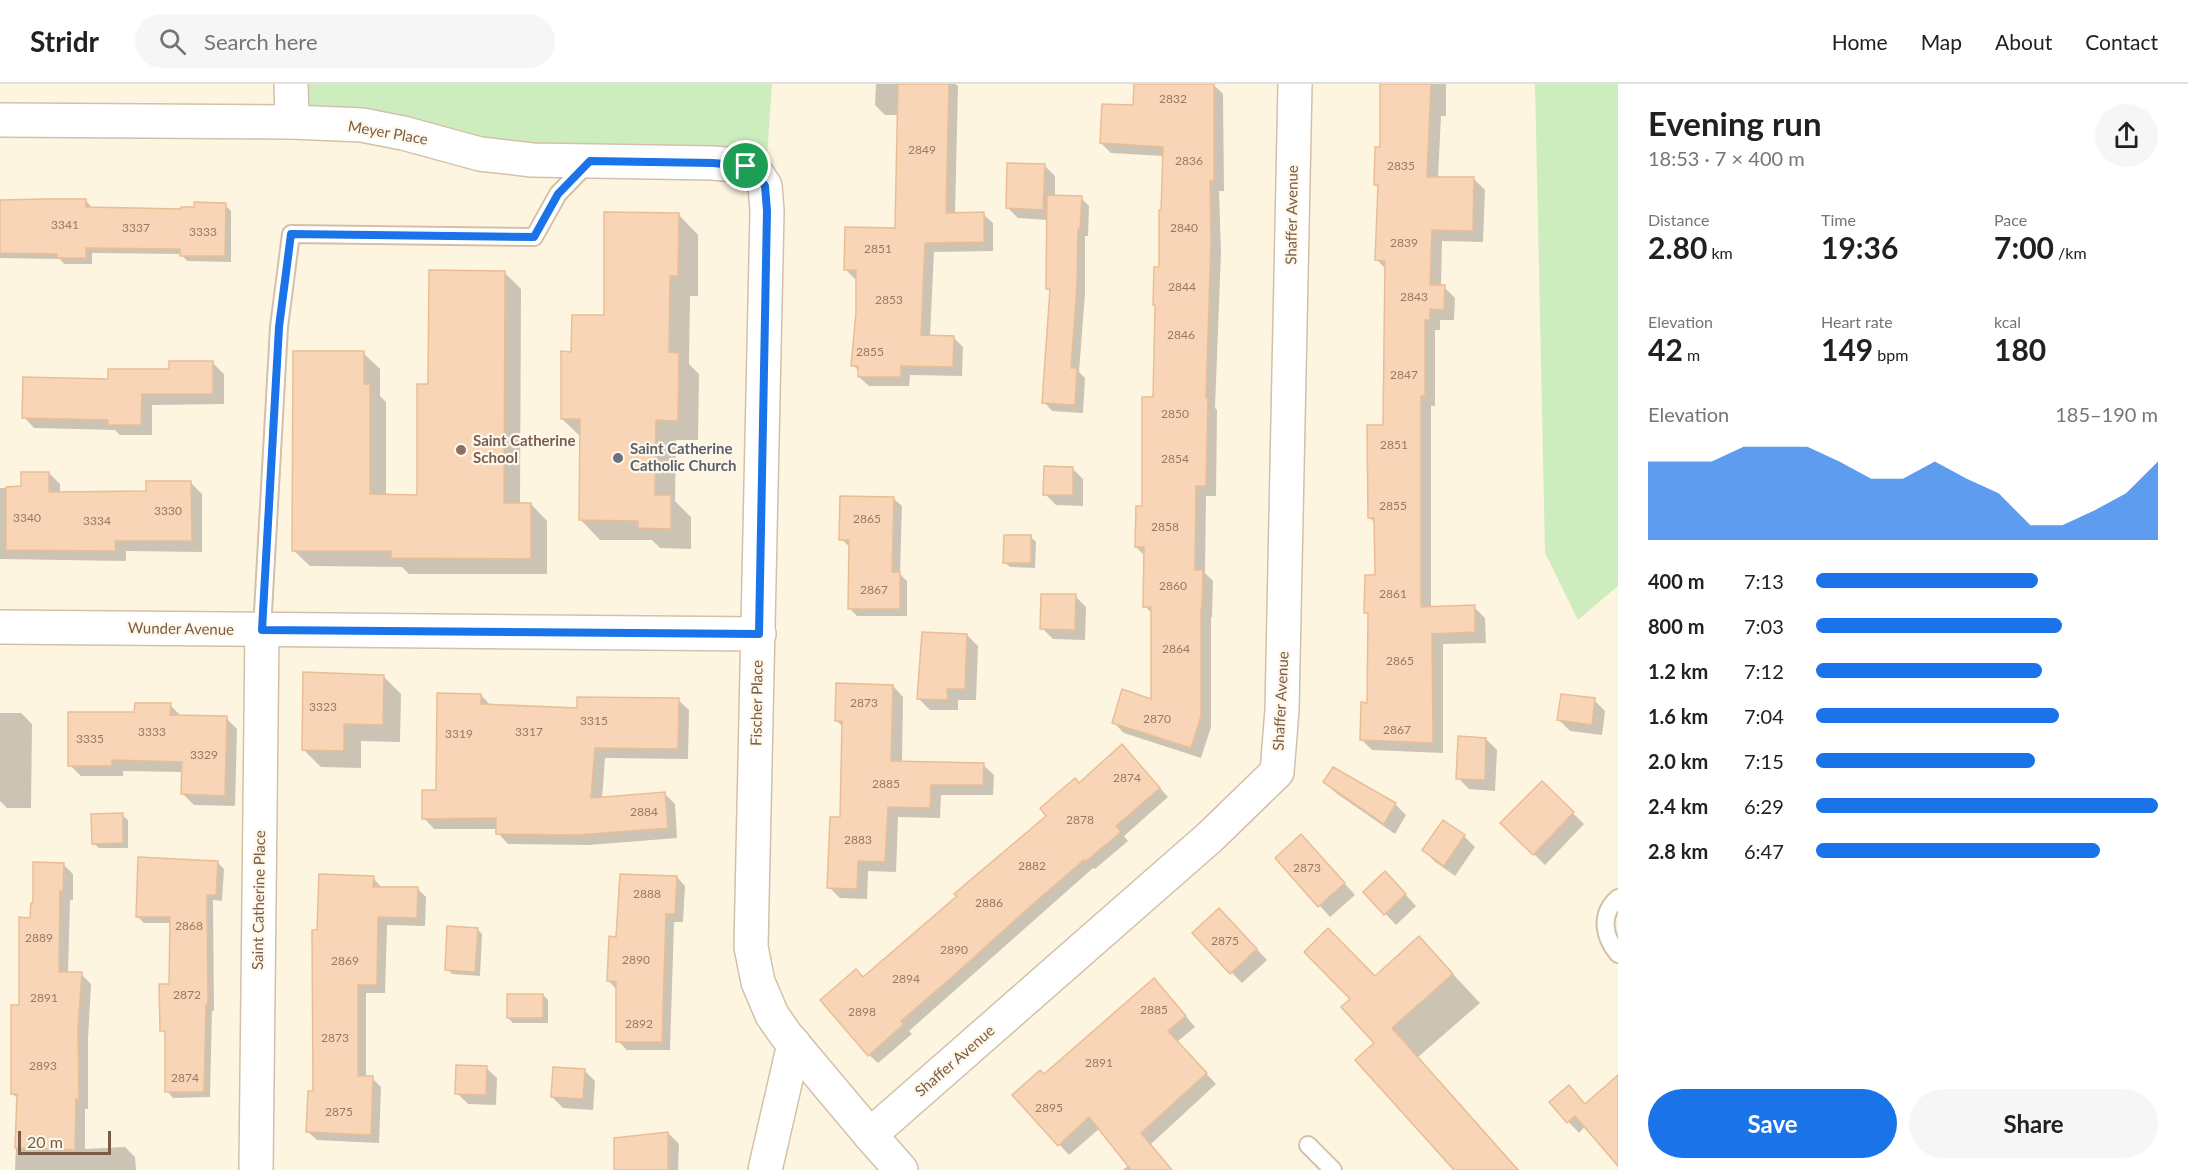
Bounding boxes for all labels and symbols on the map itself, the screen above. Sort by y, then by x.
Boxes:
house number: 2832 [1159,91,1187,106]
street label: Meyer Place [347,116,430,148]
pin [720,140,771,191]
house number: 2849 [908,142,936,157]
house number: 2836 [1175,153,1203,168]
house number: 2835 [1387,158,1415,173]
street label: Shaffer Avenue [1281,165,1301,265]
house number: 3341 [51,217,79,232]
house number: 3337 [122,220,150,235]
house number: 2840 [1170,220,1198,235]
house number: 3333 [189,224,217,239]
house number: 2839 [1390,235,1418,250]
house number: 2851 [864,241,892,256]
house number: 2844 [1168,279,1196,294]
house number: 2843 [1400,289,1428,304]
house number: 2853 [875,292,903,307]
house number: 2846 [1167,327,1195,342]
house number: 2855 [856,344,884,359]
house number: 2847 [1390,367,1418,382]
house number: 2850 [1161,406,1189,421]
place label: Saint Catherine School [473,431,576,466]
house number: 2851 [1380,437,1408,452]
place label: Saint Catherine Catholic Church [630,439,736,474]
marker: Saint Catherine School [454,443,468,457]
marker: Saint Catherine Catholic Church [611,451,625,465]
house number: 2854 [1161,451,1189,466]
house number: 2855 [1379,498,1407,513]
house number: 3330 [154,503,182,518]
house number: 3340 [13,510,41,525]
house number: 2865 [853,511,881,526]
house number: 3334 [83,513,111,528]
house number: 2858 [1151,519,1179,534]
house number: 2860 [1159,578,1187,593]
house number: 2867 [860,582,888,597]
house number: 2861 [1379,586,1407,601]
street label: Wunder Avenue [128,618,234,638]
house number: 2864 [1162,641,1190,656]
street label: Shaffer Avenue [1268,651,1292,751]
house number: 2865 [1386,653,1414,668]
street label: Fischer Place [746,660,766,746]
house number: 2873 [850,695,878,710]
house number: 3323 [309,699,337,714]
house number: 2870 [1143,711,1171,726]
house number: 3315 [580,713,608,728]
house number: 2867 [1383,722,1411,737]
house number: 3333 [138,724,166,739]
house number: 3317 [515,724,543,739]
house number: 3319 [445,726,473,741]
house number: 3335 [76,731,104,746]
house number: 3329 [190,747,218,762]
house number: 2874 [1113,770,1141,785]
house number: 2885 [872,776,900,791]
house number: 2884 [630,804,658,819]
house number: 2878 [1066,812,1094,827]
street label: Saint Catherine Place [248,830,268,970]
house number: 2883 [844,832,872,847]
house number: 2882 [1018,858,1046,873]
house number: 2873 [1293,860,1321,875]
house number: 2888 [633,886,661,901]
house number: 2886 [975,895,1003,910]
house number: 2868 [175,918,203,933]
house number: 2889 [25,930,53,945]
house number: 2875 [1211,933,1239,948]
house number: 2890 [940,942,968,957]
house number: 2890 [622,952,650,967]
house number: 2869 [331,953,359,968]
house number: 2894 [892,971,920,986]
house number: 2872 [173,987,201,1002]
house number: 2891 [30,990,58,1005]
house number: 2885 [1140,1002,1168,1017]
house number: 2898 [848,1004,876,1019]
house number: 2892 [625,1016,653,1031]
street label: Shaffer Avenue [911,1021,998,1100]
house number: 2873 [321,1030,349,1045]
house number: 2891 [1085,1055,1113,1070]
house number: 2893 [29,1058,57,1073]
house number: 2874 [171,1070,199,1085]
house number: 2895 [1035,1100,1063,1115]
house number: 2875 [325,1104,353,1119]
scale bar [18,1128,111,1156]

